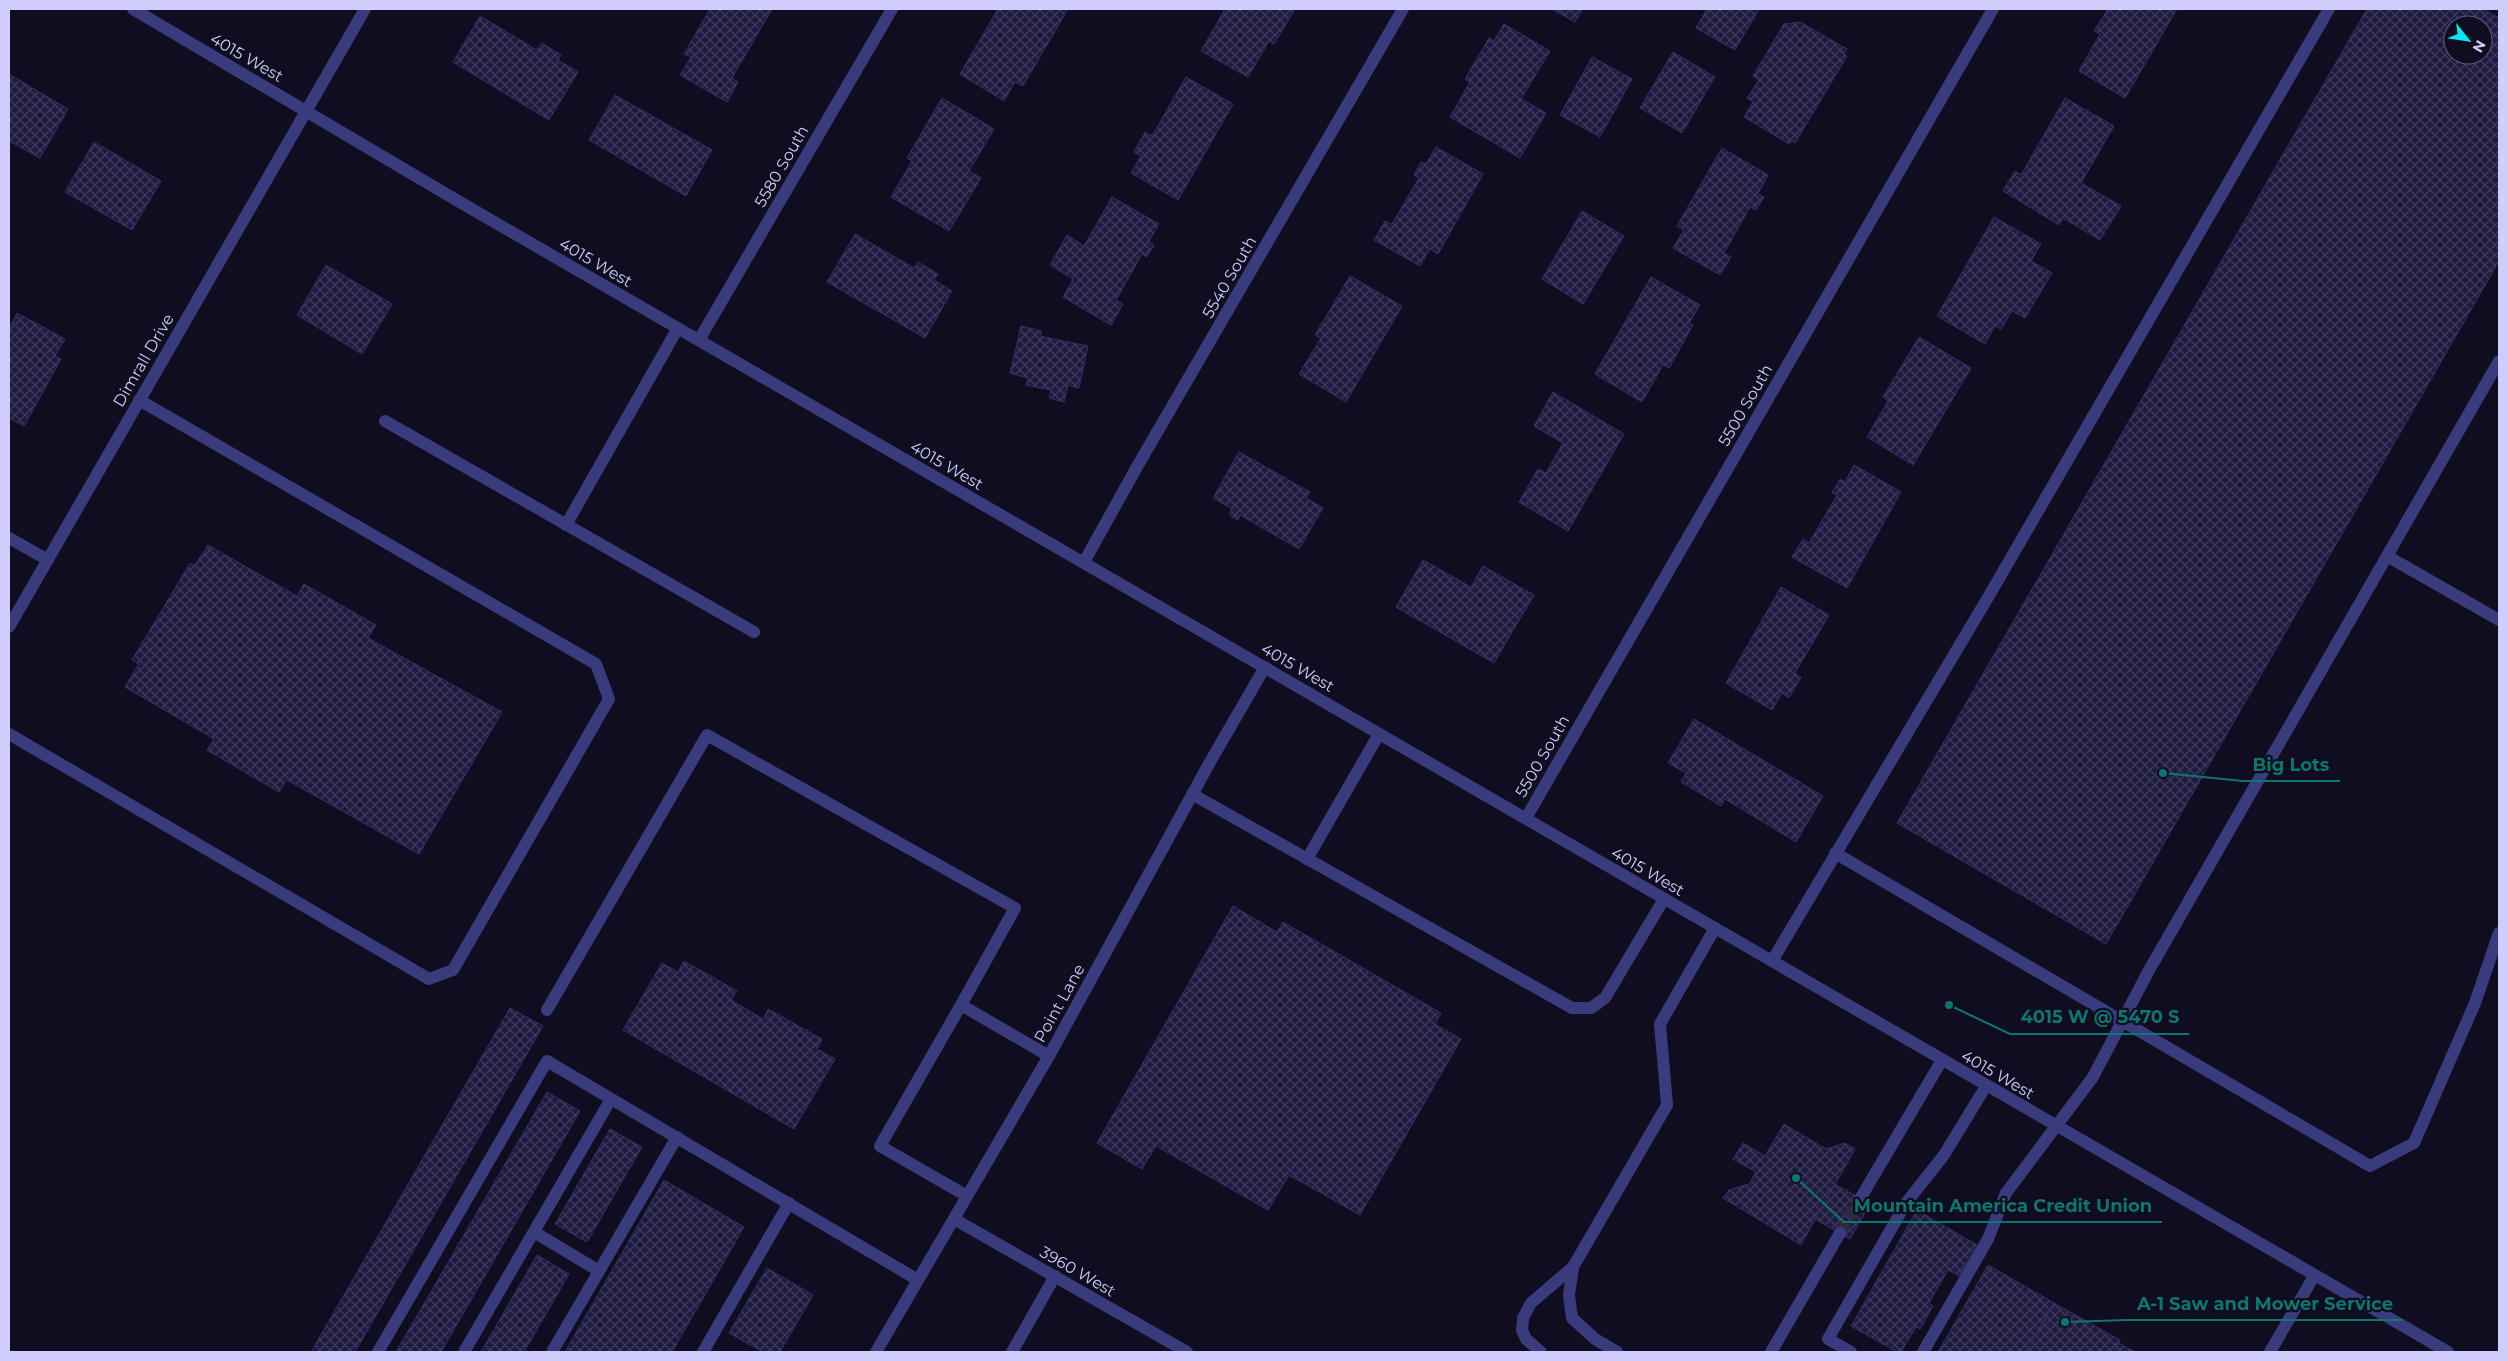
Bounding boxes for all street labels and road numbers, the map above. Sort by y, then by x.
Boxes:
street label: 4015 West [207,29,287,86]
street label: 5580 South [750,122,812,210]
street label: 5540 South [1198,233,1260,322]
street label: 4015 West [556,234,636,291]
street label: Dimrall Drive [109,310,178,410]
street label: 5500 South [1714,361,1777,450]
street label: 4015 West [907,437,987,494]
street label: 4015 West [1258,639,1338,696]
street label: 5500 South [1511,712,1574,801]
street label: 4015 West [1608,843,1688,900]
street label: Point Lane [1030,961,1089,1046]
street label: 4015 West [1958,1046,2038,1103]
street label: 3960 West [1037,1242,1119,1301]

